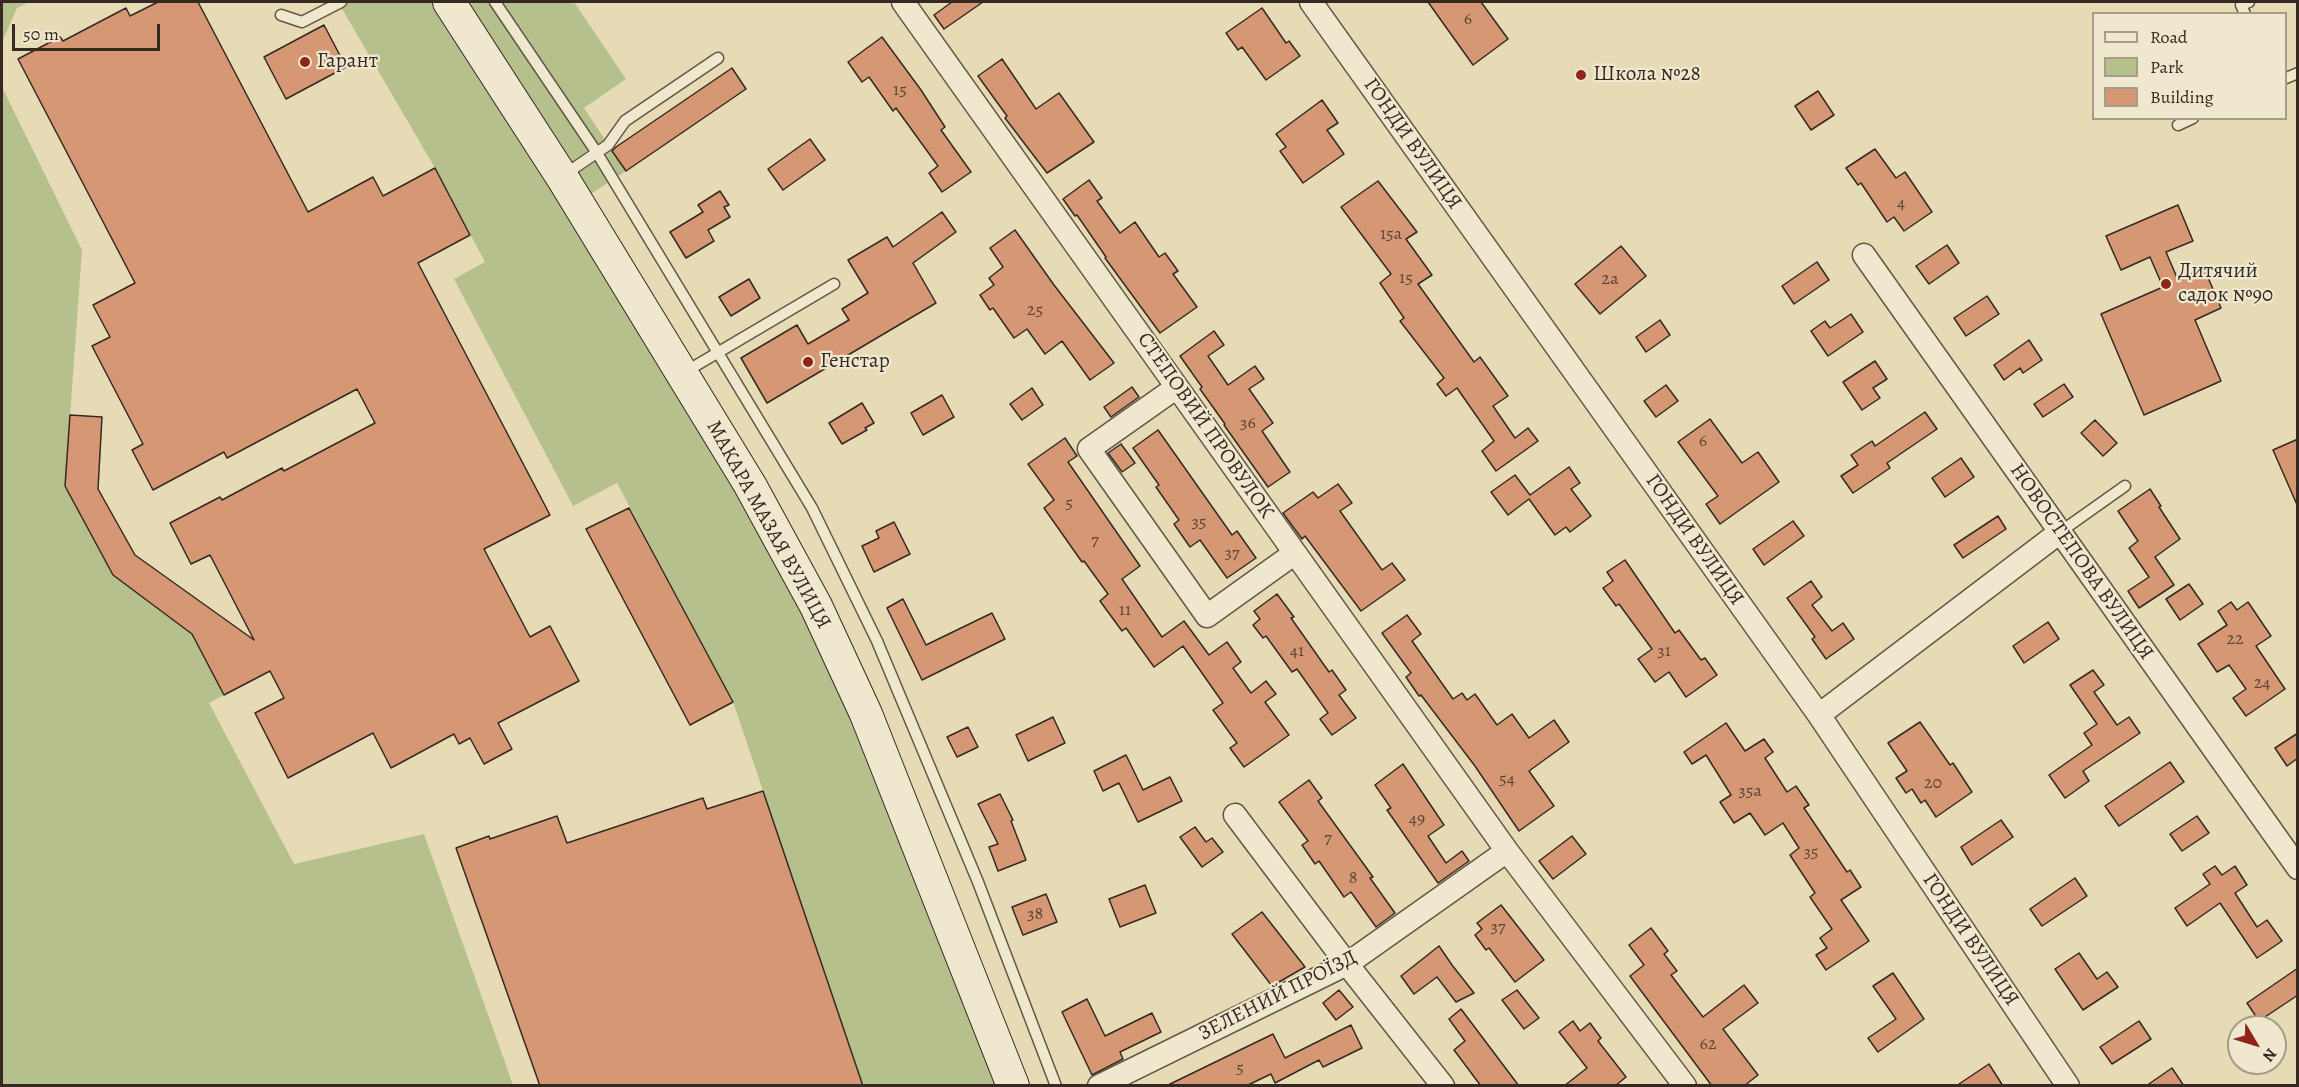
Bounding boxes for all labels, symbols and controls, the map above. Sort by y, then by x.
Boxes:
house number: 6 [1464,9,1472,31]
scale bar [15,12,164,50]
legend [2092,12,2287,120]
text: 50 m [23,22,59,46]
text: Road [2150,25,2187,49]
place label: Гарант [317,49,378,75]
marker: Гарант [298,55,312,69]
text: Park [2150,55,2184,79]
place label: Школа №28 [1593,62,1701,88]
marker: Школа №28 [1574,68,1588,82]
street label: ГОНДИ ВУЛИЦЯ [1357,73,1467,215]
house number: 15 [893,80,907,102]
text: Building [2150,85,2214,109]
house number: 4 [1897,193,1905,215]
house number: 15а [1380,224,1402,246]
place label: Дитячий садок №90 [2178,259,2273,309]
house number: 15 [1399,268,1413,290]
house number: 2а [1602,269,1618,291]
marker: Дитячий садок №90 [2159,277,2173,291]
house number: 25 [1027,300,1043,322]
street label: СТЕПОВИЙ ПРОВУЛОК [1131,328,1279,524]
place label: Генстар [820,349,890,375]
marker: Генстар [801,355,815,369]
house number: 36 [1240,413,1256,435]
street label: МАКАРА МАЗАЯ ВУЛИЦЯ [700,416,836,634]
house number: 6 [1699,431,1707,453]
street label: НОВОСТЕПОВА ВУЛИЦЯ [2004,459,2158,665]
street label: ГОНДИ ВУЛИЦЯ [1639,469,1749,611]
house number: 5 [1065,493,1073,515]
house number: 35 [1191,512,1207,534]
house number: 7 [1091,530,1099,552]
house number: 37 [1224,543,1240,565]
house number: 11 [1119,600,1131,622]
house number: 22 [2226,629,2244,651]
house number: 41 [1290,641,1304,663]
house number: 31 [1657,641,1671,663]
house number: 24 [2254,673,2270,695]
house number: 54 [1499,769,1515,791]
house number: 20 [1924,773,1942,795]
house number: 35а [1738,781,1762,803]
house number: 49 [1409,809,1425,831]
house number: 7 [1324,828,1332,850]
house number: 35 [1803,842,1819,864]
house number: 8 [1349,868,1357,890]
street label: ГОНДИ ВУЛИЦЯ [1916,869,2024,1011]
house number: 38 [1027,904,1043,926]
house number: 37 [1490,917,1506,939]
street label: ЗЕЛЕНИЙ ПРОЇЗД [1195,945,1361,1047]
north arrow [2227,1015,2287,1075]
house number: 62 [1700,1034,1716,1056]
text: N [2257,1043,2282,1066]
house number: 5 [1236,1058,1244,1080]

